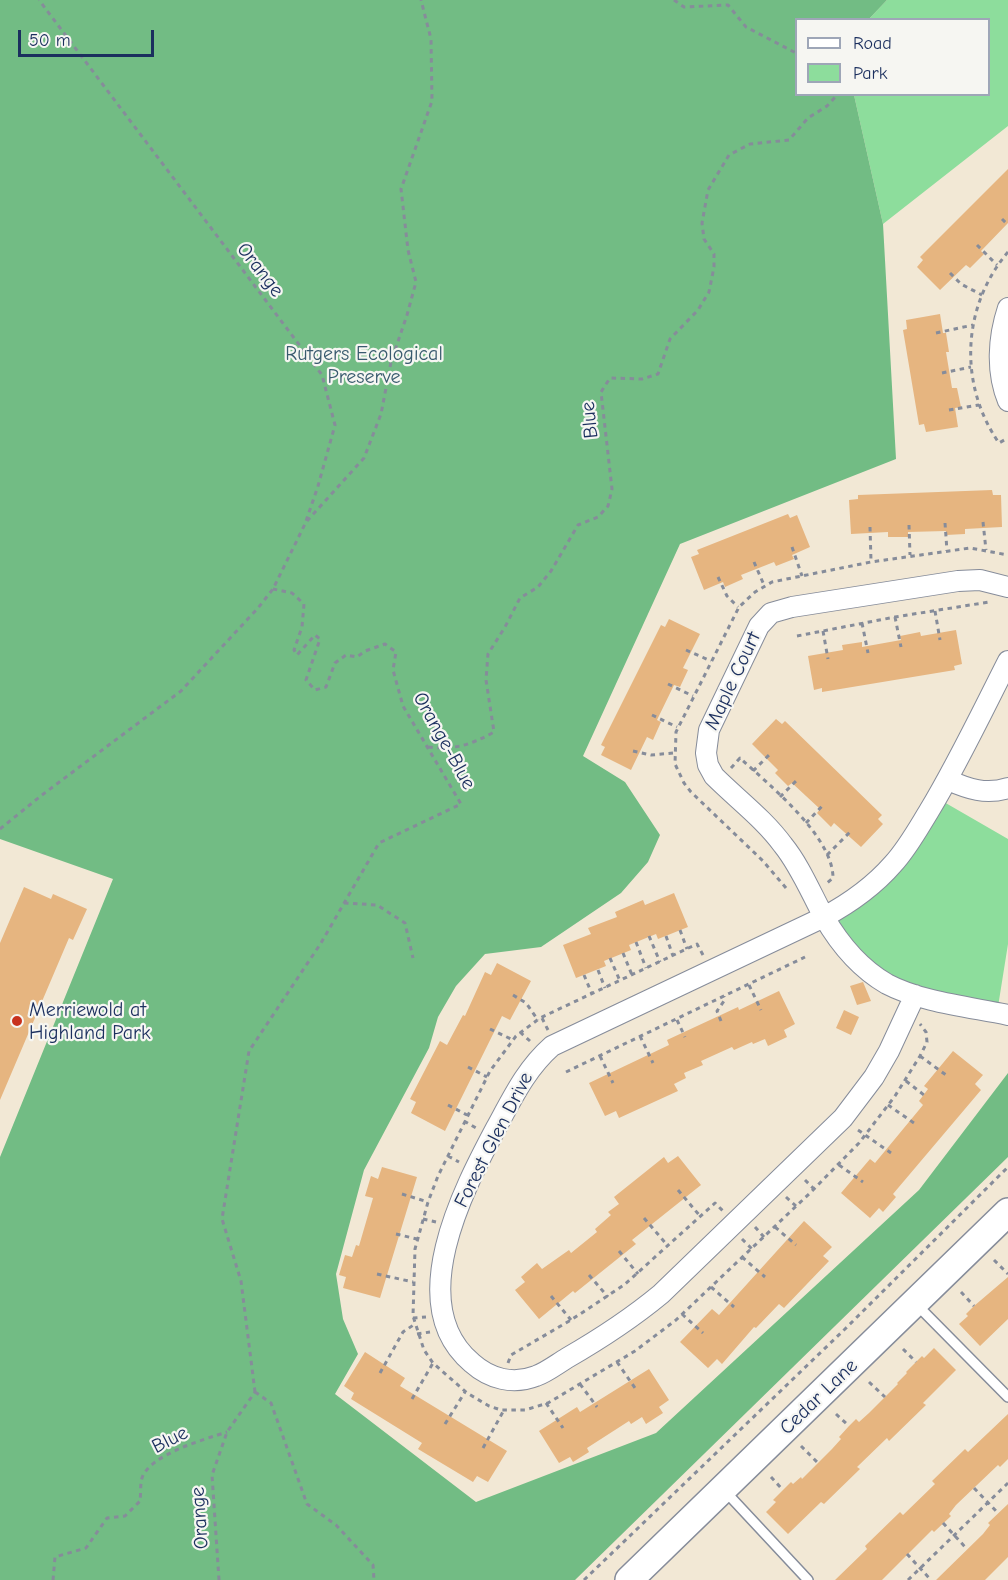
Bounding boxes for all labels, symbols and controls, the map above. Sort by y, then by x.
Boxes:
scale bar [21,18,158,56]
legend [795,18,990,96]
text: 50 m [29,30,71,51]
text: Road [853,33,892,54]
text: Park [853,63,887,84]
street label: Orange [231,238,289,302]
park label: Rutgers Ecological Preserve [285,342,443,389]
street label: Blue [576,400,604,440]
street label: Maple Court [700,628,766,734]
street label: Orange-Blue [407,688,481,794]
place label: Merriewold at Highland Park [29,998,151,1045]
marker: Merriewold at Highland Park [10,1014,24,1028]
street label: Forest Glen Drive [450,1068,538,1212]
street label: Cedar Lane [775,1354,863,1440]
street label: Blue [148,1421,192,1459]
street label: Orange [186,1486,214,1550]

